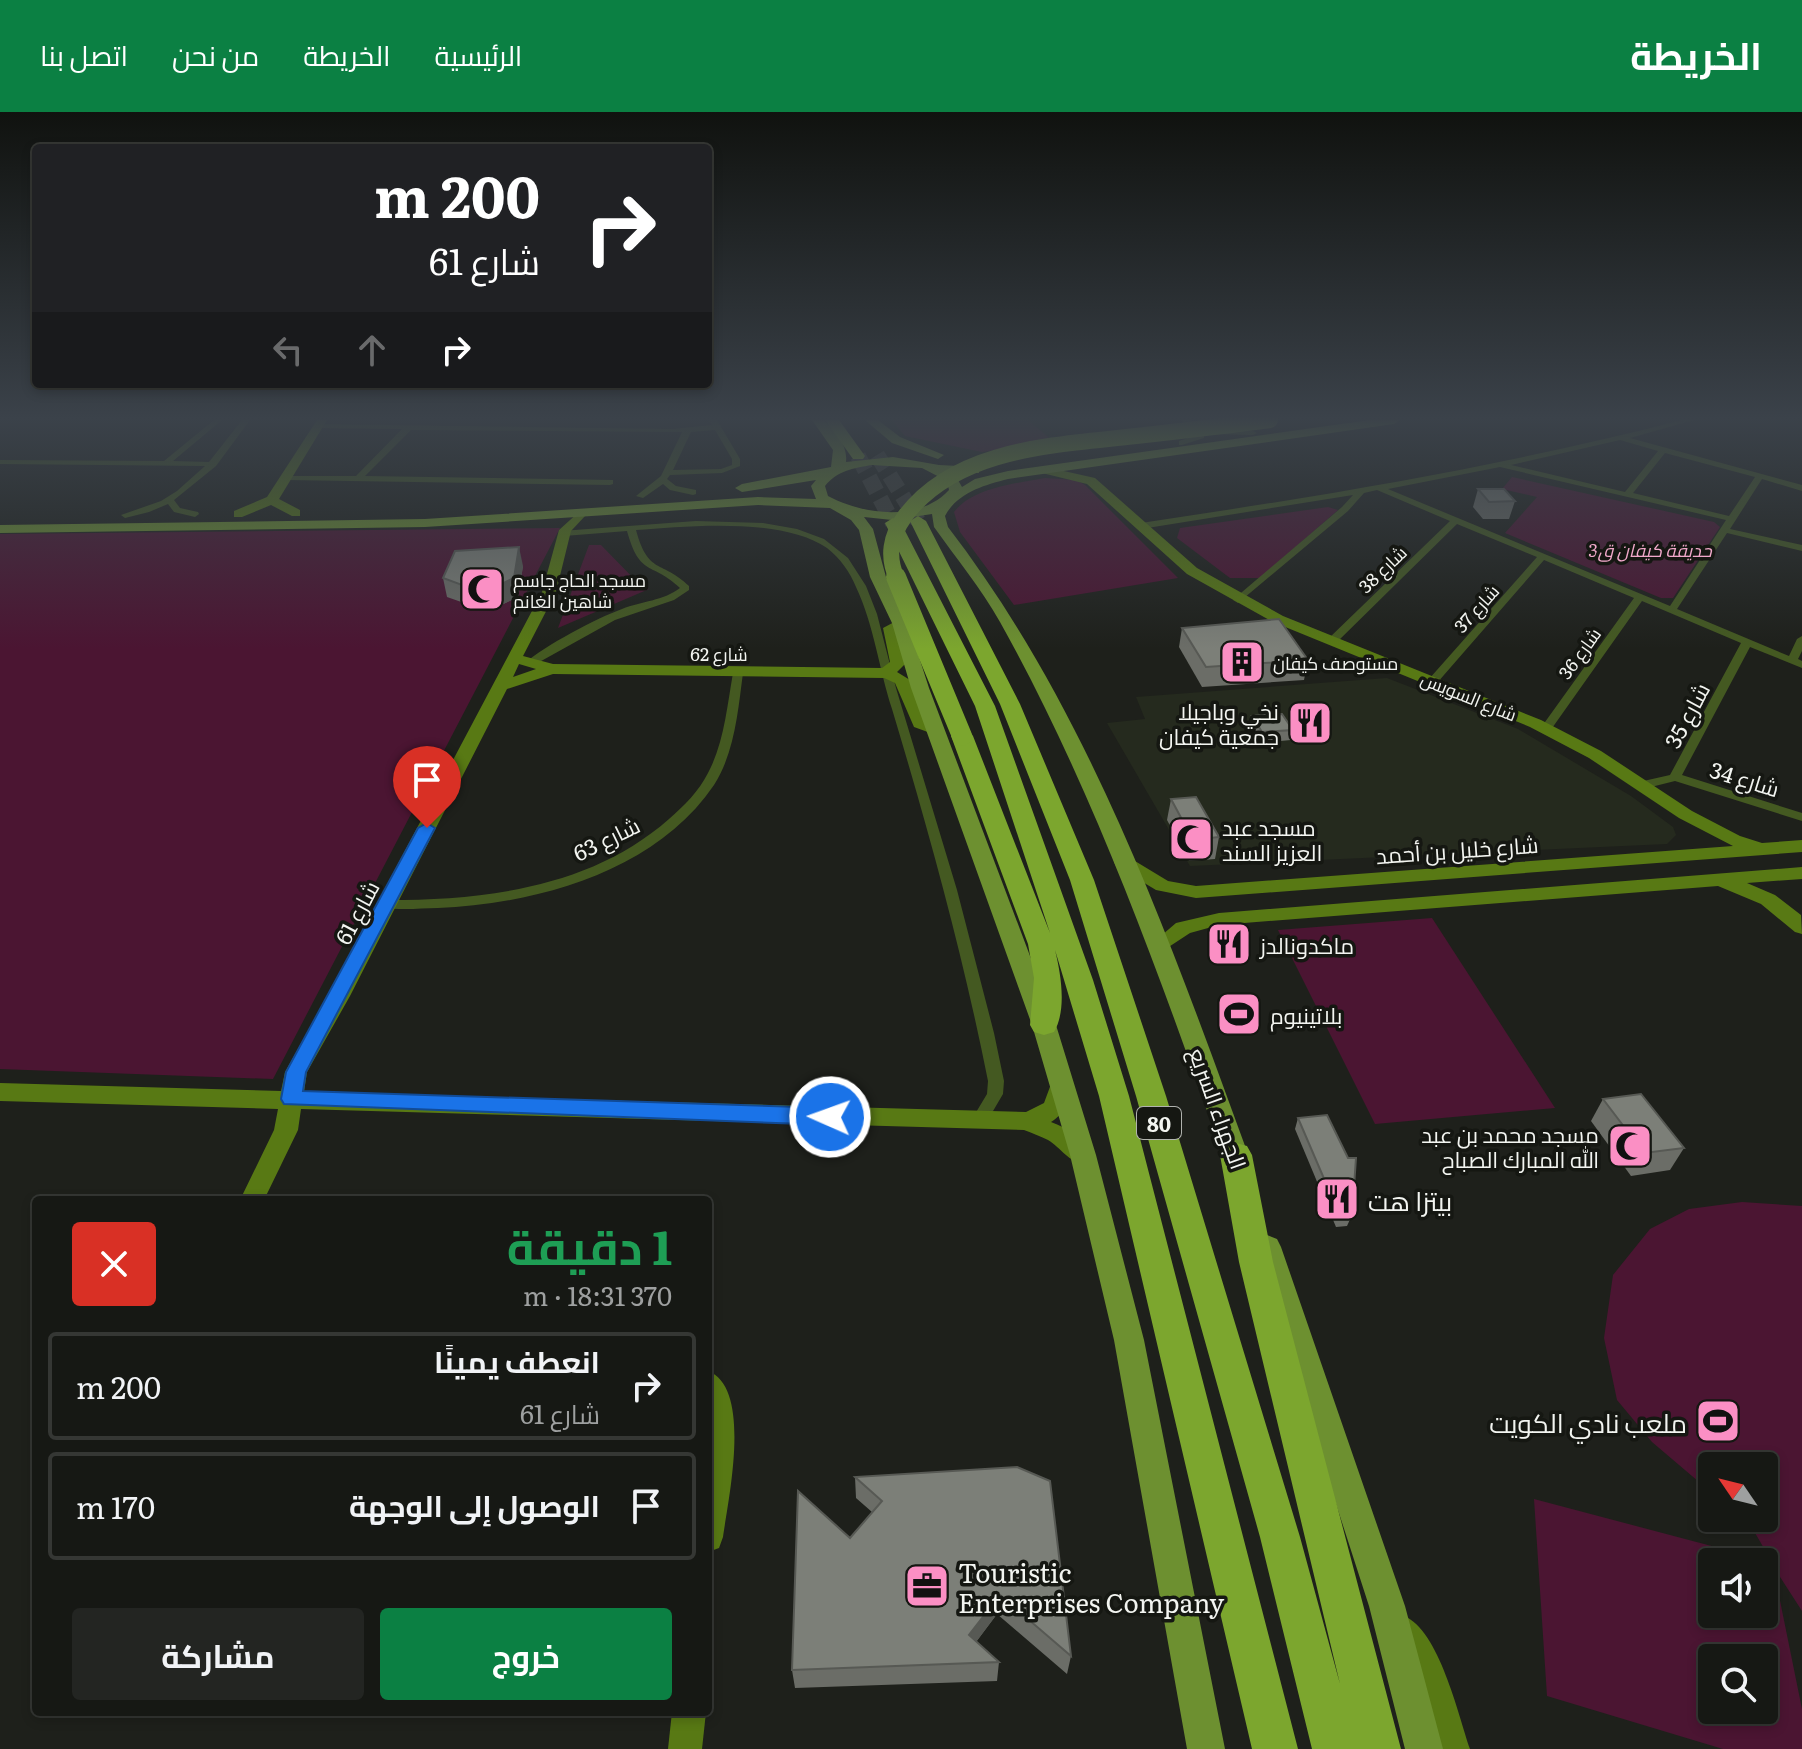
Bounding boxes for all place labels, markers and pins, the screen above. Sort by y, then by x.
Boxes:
mosque icon: مسجد الحاج جاسم شاهين الغانم [458,565,506,613]
place label: مسجد الحاج جاسم شاهين الغانم [513,566,646,614]
building icon: مستوصف كيفان [1218,638,1266,686]
place label: مستوصف كيفان [1273,649,1398,676]
place label: نخي وباجيلا جمعية كيفان [1159,694,1279,752]
restaurant icon: نخي وباجيلا جمعية كيفان [1286,699,1334,747]
pin [393,746,461,828]
place label: مسجد عبد العزيز السند [1222,810,1322,868]
mosque icon: مسجد عبد العزيز السند [1167,815,1215,863]
restaurant icon: ماكدونالدز [1205,920,1253,968]
place label: ماكدونالدز [1258,928,1354,961]
sports icon: بلاتينيوم [1215,990,1263,1038]
place label: بلاتينيوم [1270,998,1342,1032]
place label: مسجد محمد بن عبد الله المبارك الصباح [1421,1117,1599,1175]
mosque icon: مسجد محمد بن عبد الله المبارك الصباح [1606,1122,1654,1170]
restaurant icon: بيتزا هت [1313,1175,1361,1223]
place label: بيتزا هت [1368,1180,1452,1219]
sports icon: ملعب نادي الكويت [1694,1397,1742,1445]
place label: ملعب نادي الكويت [1489,1402,1687,1444]
place label: Touristic Enterprises Company [958,1552,1224,1621]
office icon: Touristic Enterprises Company [903,1562,951,1610]

